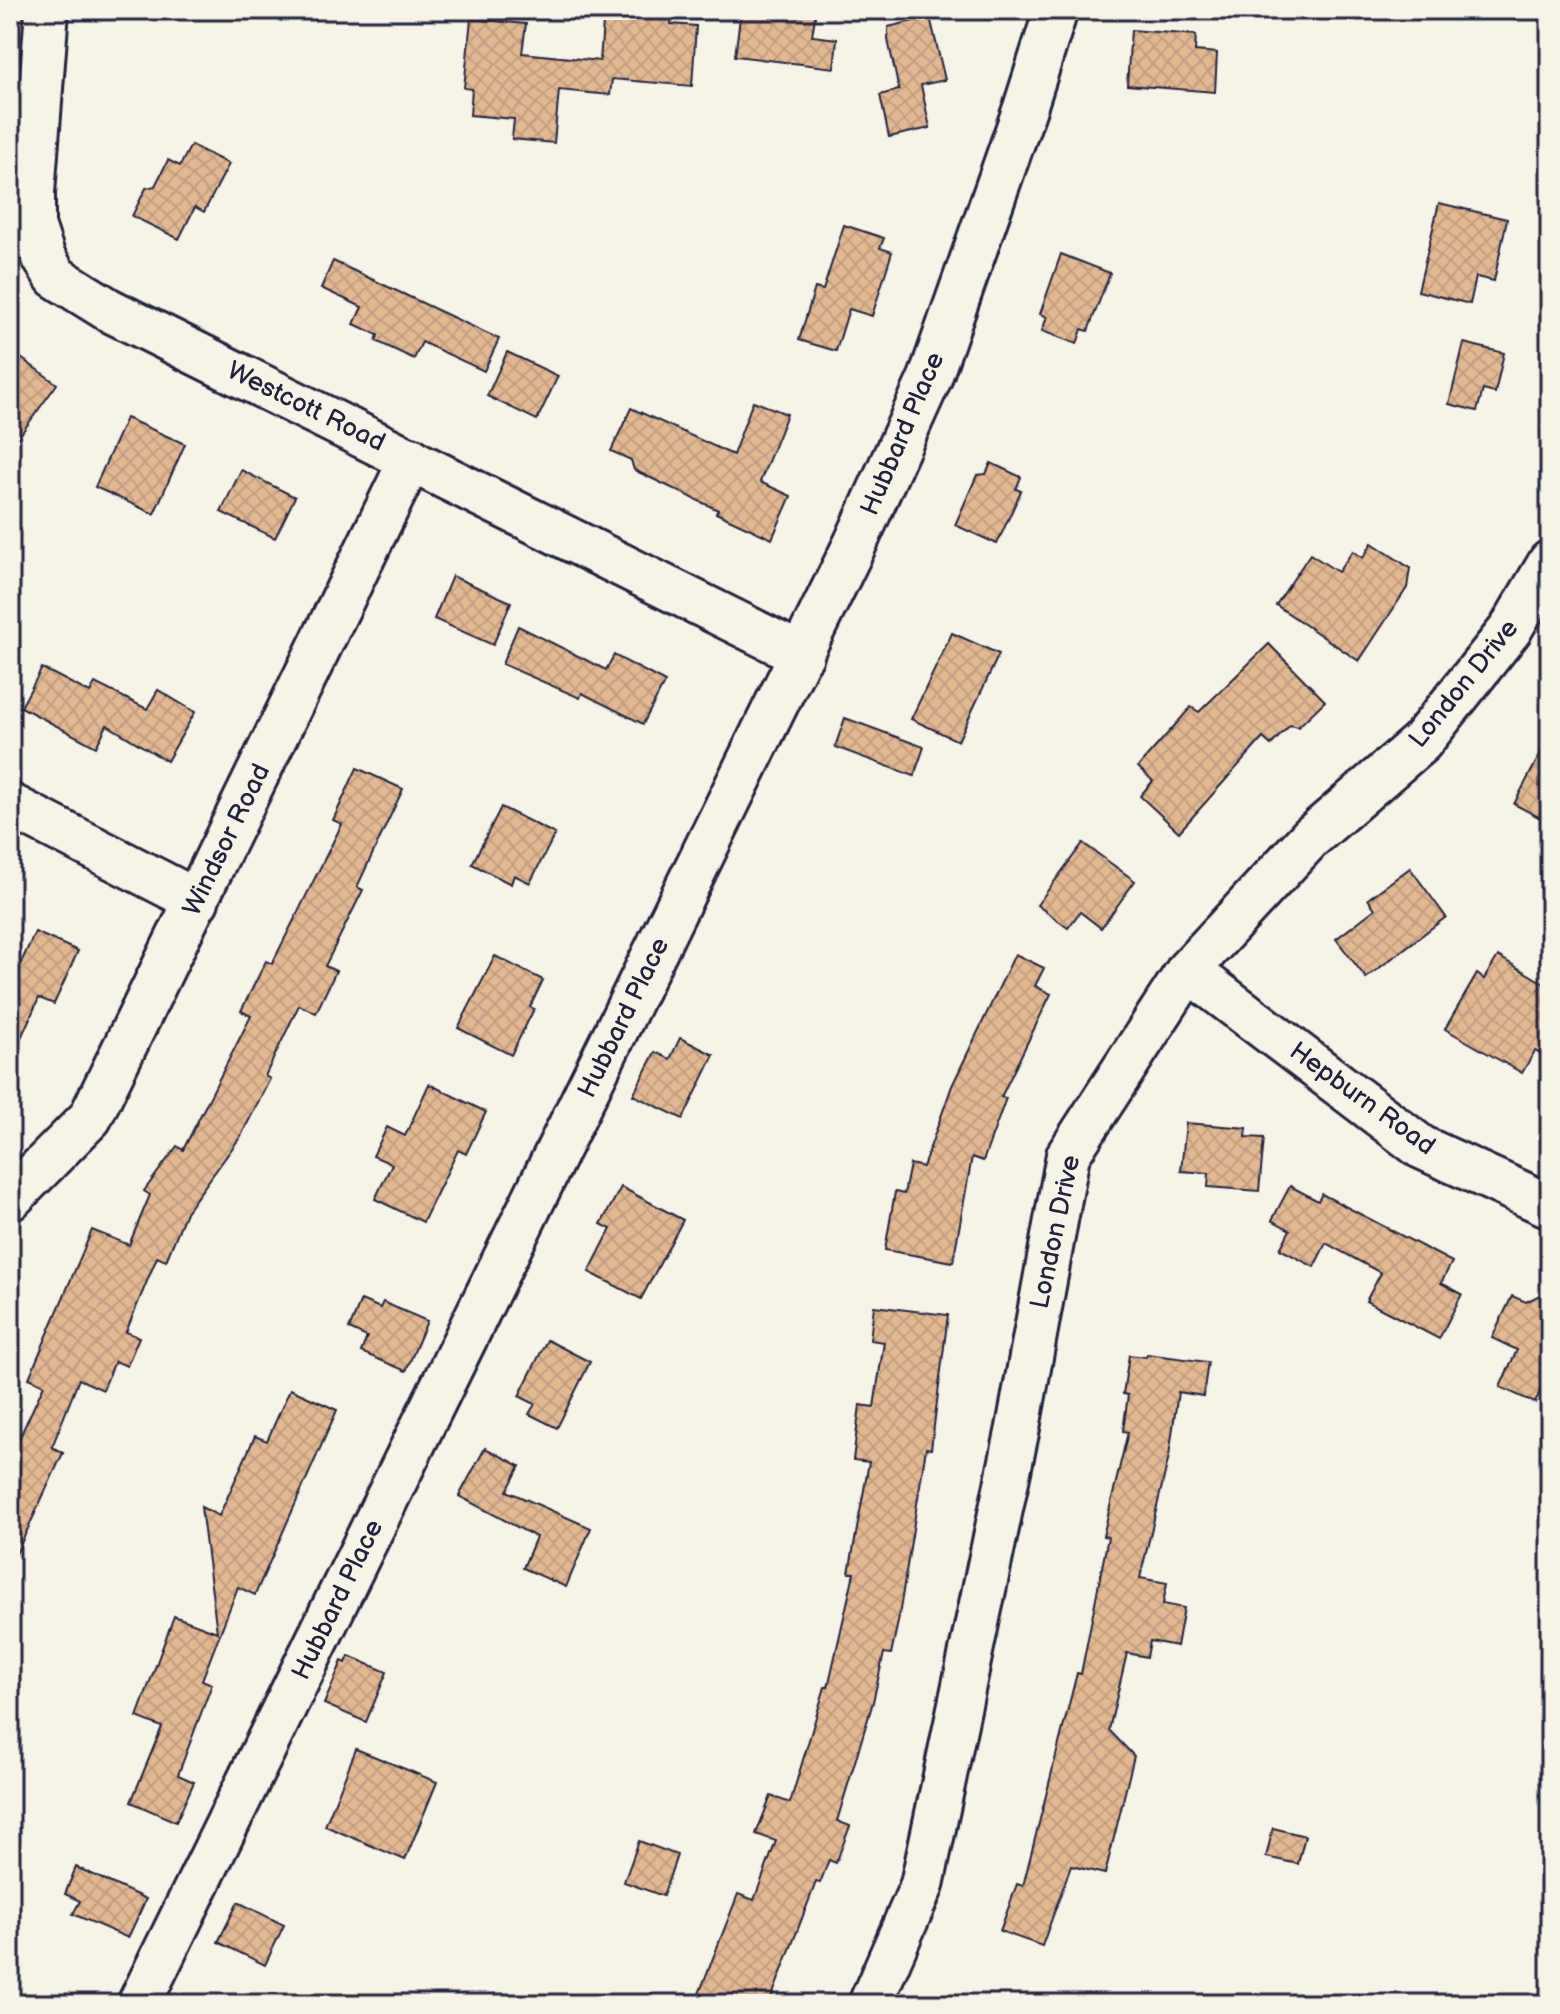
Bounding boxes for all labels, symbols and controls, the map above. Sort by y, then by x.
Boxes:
street label: Hubbard Place [855,348,951,520]
street label: Westcott Road [222,355,390,459]
street label: London Drive [1403,614,1525,754]
street label: Windsor Road [177,759,277,921]
street label: Hubbard Place [572,933,676,1103]
street label: Hepburn Road [1283,1036,1441,1162]
street label: London Drive [1025,1152,1087,1312]
street label: Hubbard Place [286,1515,390,1685]

